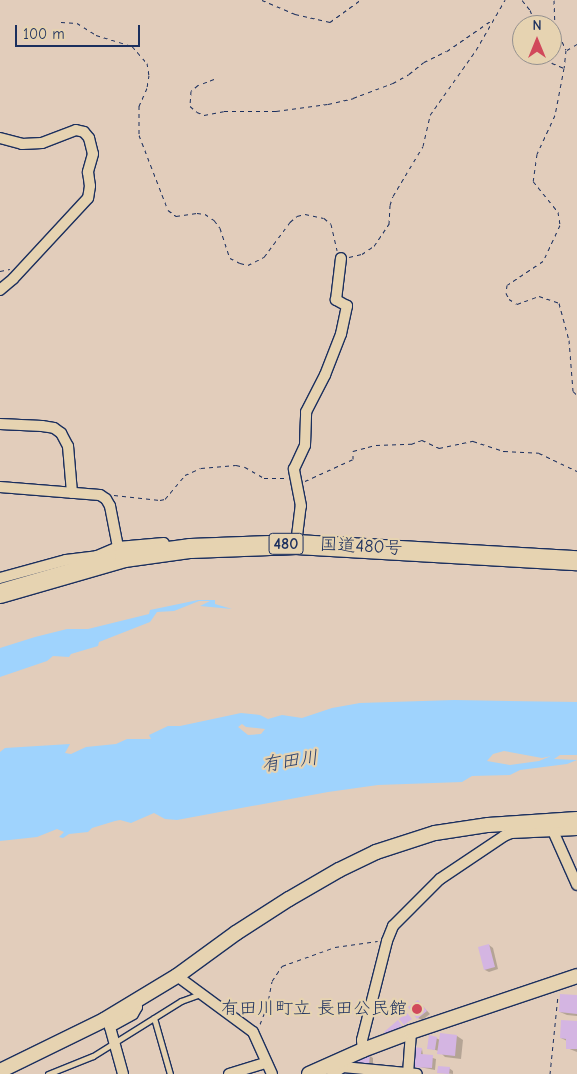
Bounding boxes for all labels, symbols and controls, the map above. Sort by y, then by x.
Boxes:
scale bar [18,15,142,47]
north arrow [512,15,562,65]
text: N [532,17,542,34]
text: 100 m [23,25,65,43]
road number: 480 [268,530,304,558]
street label: 国道480号 [319,534,403,560]
water label: 有田川 [260,747,320,777]
place label: 有田川町立 長田公民館 [221,998,407,1020]
marker: 有田川町立 長田公民館 [411,1003,423,1015]

